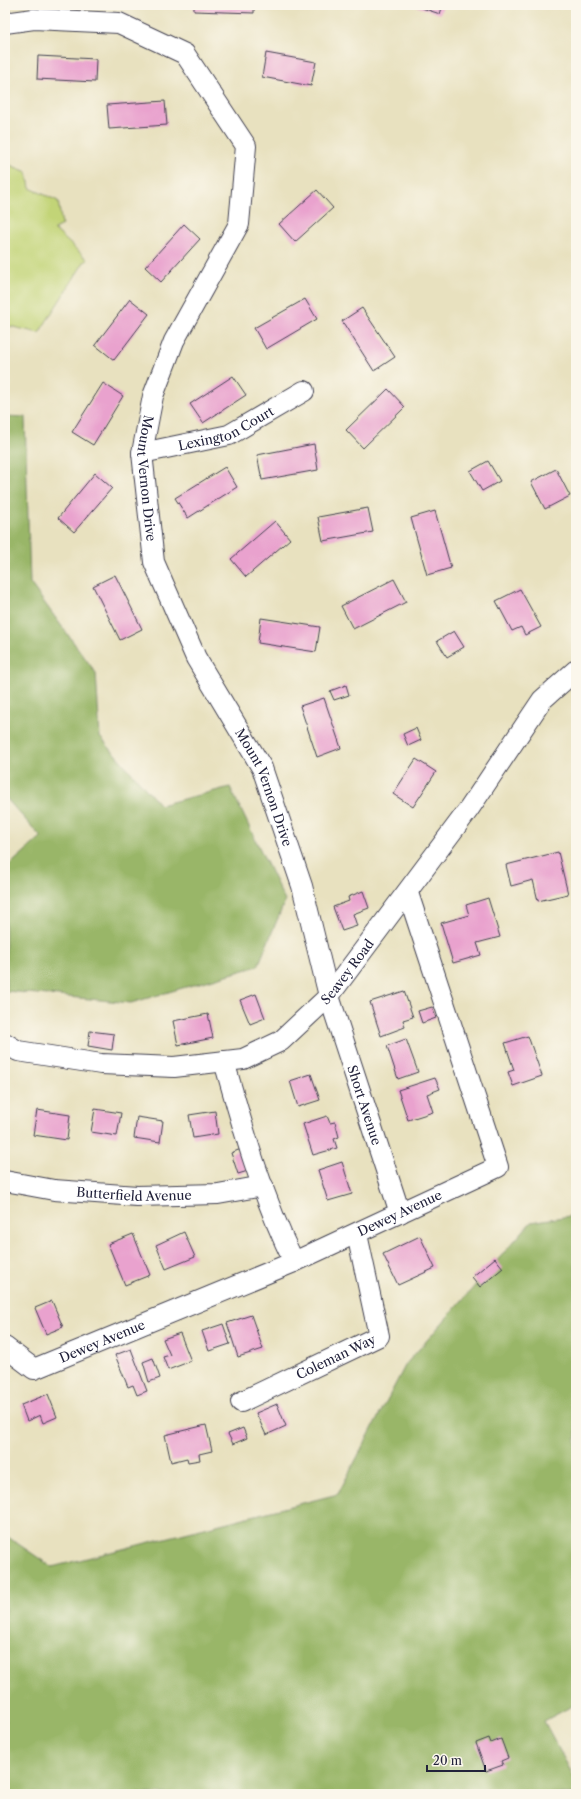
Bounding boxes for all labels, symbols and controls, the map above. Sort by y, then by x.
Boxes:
street label: Lexington Court [177,402,277,453]
street label: Mount Vernon Drive [134,414,160,542]
street label: Mount Vernon Drive [232,725,296,848]
street label: Seavey Road [317,936,377,1008]
street label: Short Avenue [344,1063,385,1147]
street label: Butterfield Avenue [76,1184,192,1204]
street label: Dewey Avenue [355,1186,444,1239]
street label: Dewey Avenue [57,1316,147,1366]
street label: Coleman Way [293,1331,379,1382]
scale bar [427,1747,485,1773]
text: 20 m [433,1753,462,1768]

